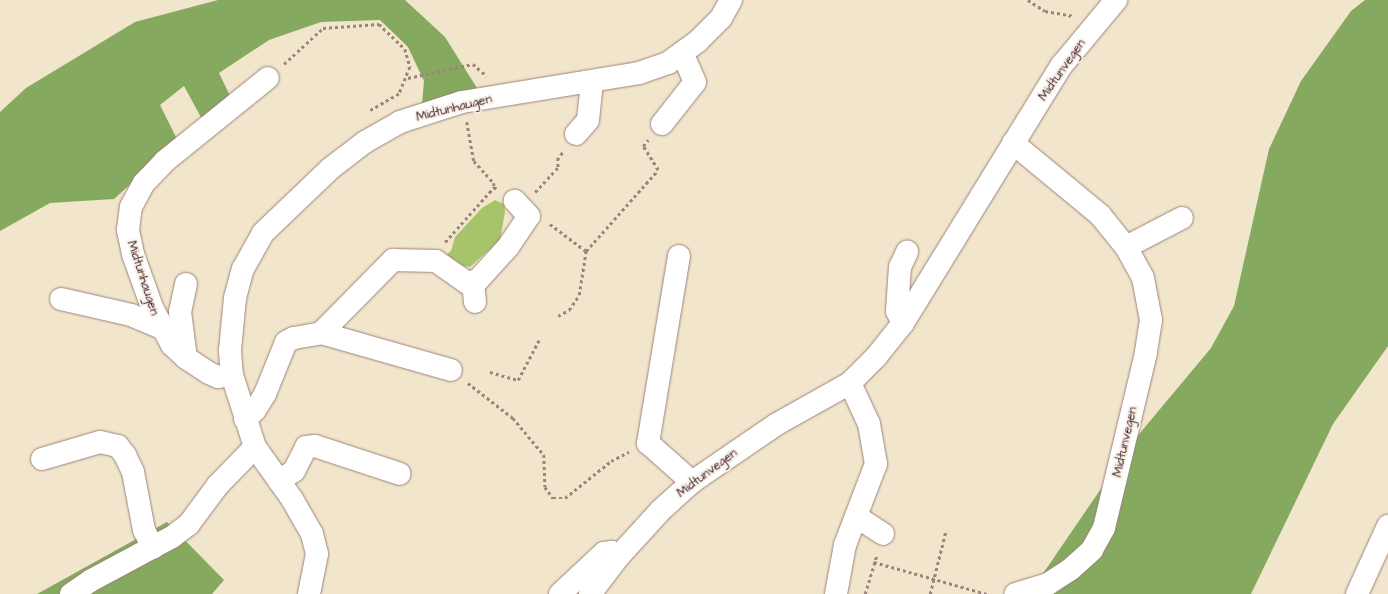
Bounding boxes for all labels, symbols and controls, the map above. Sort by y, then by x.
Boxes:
street label: Midtunvegen [1035,36,1089,104]
street label: Midtunhaugen [414,91,494,125]
street label: Midtunhaugen [124,239,162,317]
street label: Midtunvegen [1109,405,1141,479]
street label: Midtunvegen [674,445,740,501]

